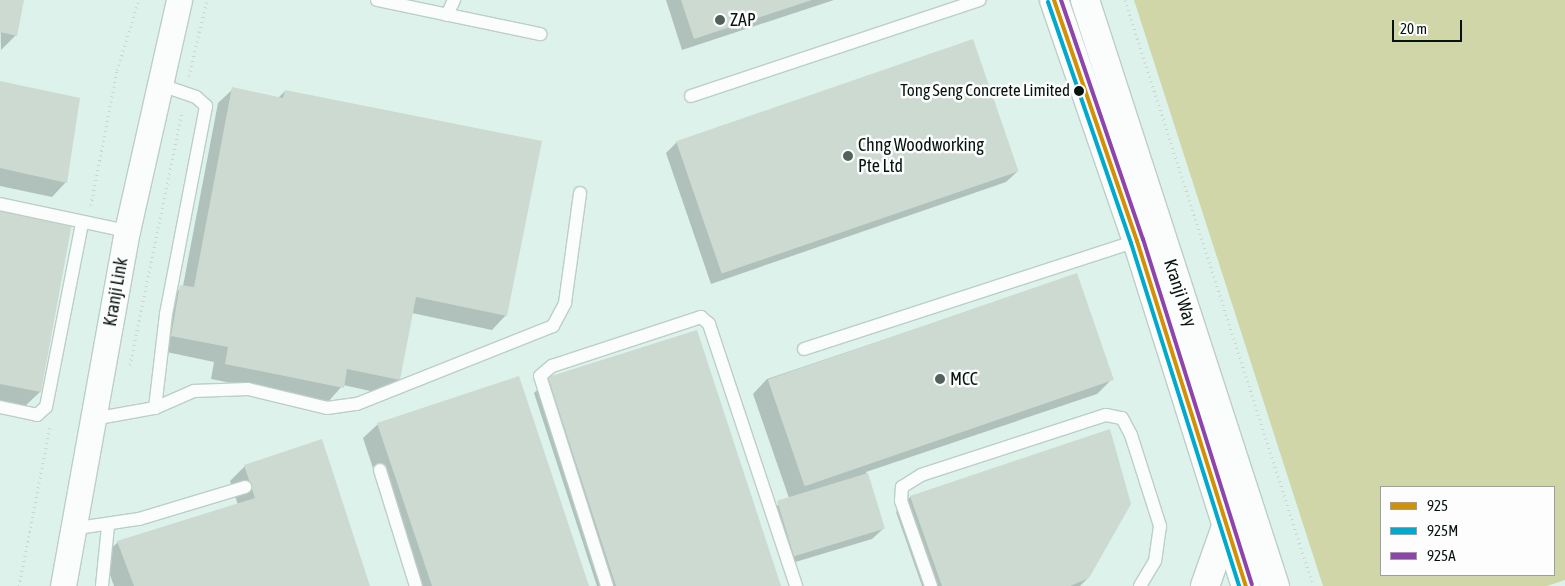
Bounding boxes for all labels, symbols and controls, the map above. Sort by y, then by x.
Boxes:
place label: ZAP [730,9,756,31]
scale bar [1395,10,1465,42]
marker: ZAP [714,14,726,26]
text: 20 m [1400,20,1427,37]
place label: Tong Seng Concrete Limited [900,81,1070,101]
marker: Tong Seng Concrete Limited [1074,86,1084,96]
place label: Chng Woodworking Pte Ltd [858,135,984,178]
marker: Chng Woodworking Pte Ltd [842,150,854,162]
street label: Kranji Link [99,256,133,328]
street label: Kranji Way [1159,256,1201,330]
place label: MCC [950,368,978,390]
marker: MCC [934,373,946,385]
legend [1380,486,1555,576]
text: 925 [1427,497,1448,514]
text: 925M [1427,522,1458,539]
text: 925A [1427,547,1456,564]

